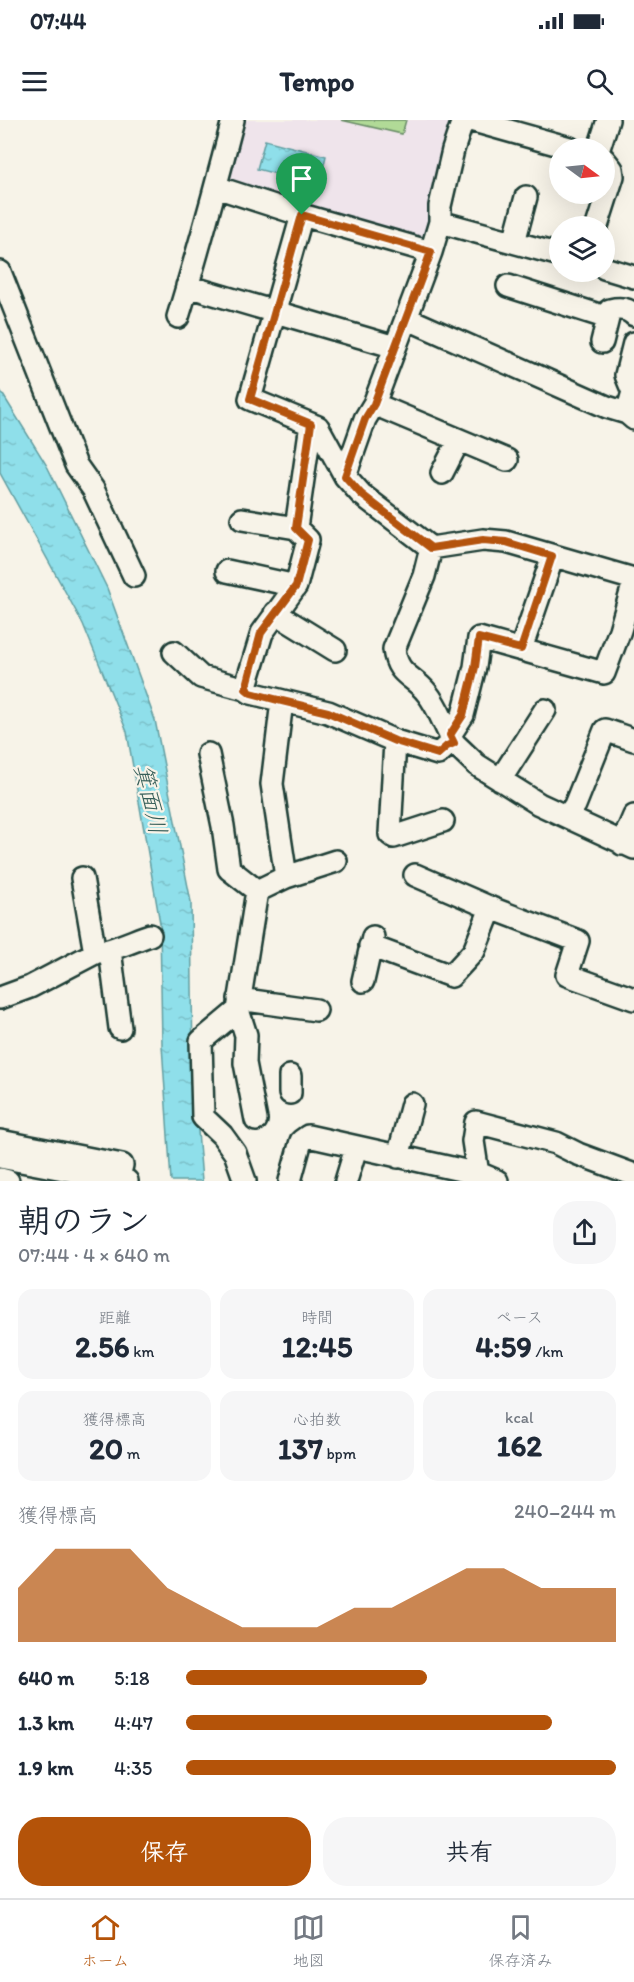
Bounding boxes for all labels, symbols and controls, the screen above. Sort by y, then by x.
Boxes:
text: 07:44 [30,8,86,35]
icon: menu [18,65,51,98]
text: Tempo [279,65,355,98]
icon: search [583,65,616,98]
north arrow [549,138,615,204]
map controls [549,138,615,282]
pin [276,153,327,215]
icon: arrive [285,162,318,195]
button: layers [549,216,615,282]
water label: 箕面川 [129,761,173,837]
text: 朝のラン [18,1201,150,1240]
button: share [553,1201,616,1264]
text: 07:44 · 4 × 640 m [18,1243,170,1267]
text: 距離 [99,1308,131,1327]
text: 時間 [301,1308,333,1327]
text: ペース [496,1308,543,1327]
text: 2.56 [75,1328,130,1365]
text: 12:45 [282,1328,352,1365]
text: 4:59 [475,1328,532,1365]
text: km [130,1342,154,1361]
text: /km [532,1342,563,1361]
text: kcal [505,1408,534,1427]
text: 獲得標高 [83,1410,147,1429]
text: 心拍数 [293,1410,341,1429]
text: 162 [497,1427,542,1464]
text: 20 [89,1430,123,1467]
text: 137 [278,1430,323,1467]
text: m [123,1444,140,1463]
text: bpm [323,1444,356,1463]
text: 240–244 m [514,1499,616,1523]
text: 獲得標高 [18,1503,98,1527]
text: 640 m [18,1666,74,1690]
text: 5:18 [114,1666,150,1690]
text: 1.3 km [18,1711,74,1735]
text: 4:47 [114,1711,153,1735]
text: 1.9 km [18,1756,74,1780]
text: 4:35 [114,1756,152,1780]
button: 保存 [18,1817,311,1886]
button: 共有 [323,1817,616,1886]
tab: ホーム [82,1911,129,1971]
tab: 地図 [292,1911,325,1971]
tab: 保存済み [488,1911,552,1971]

